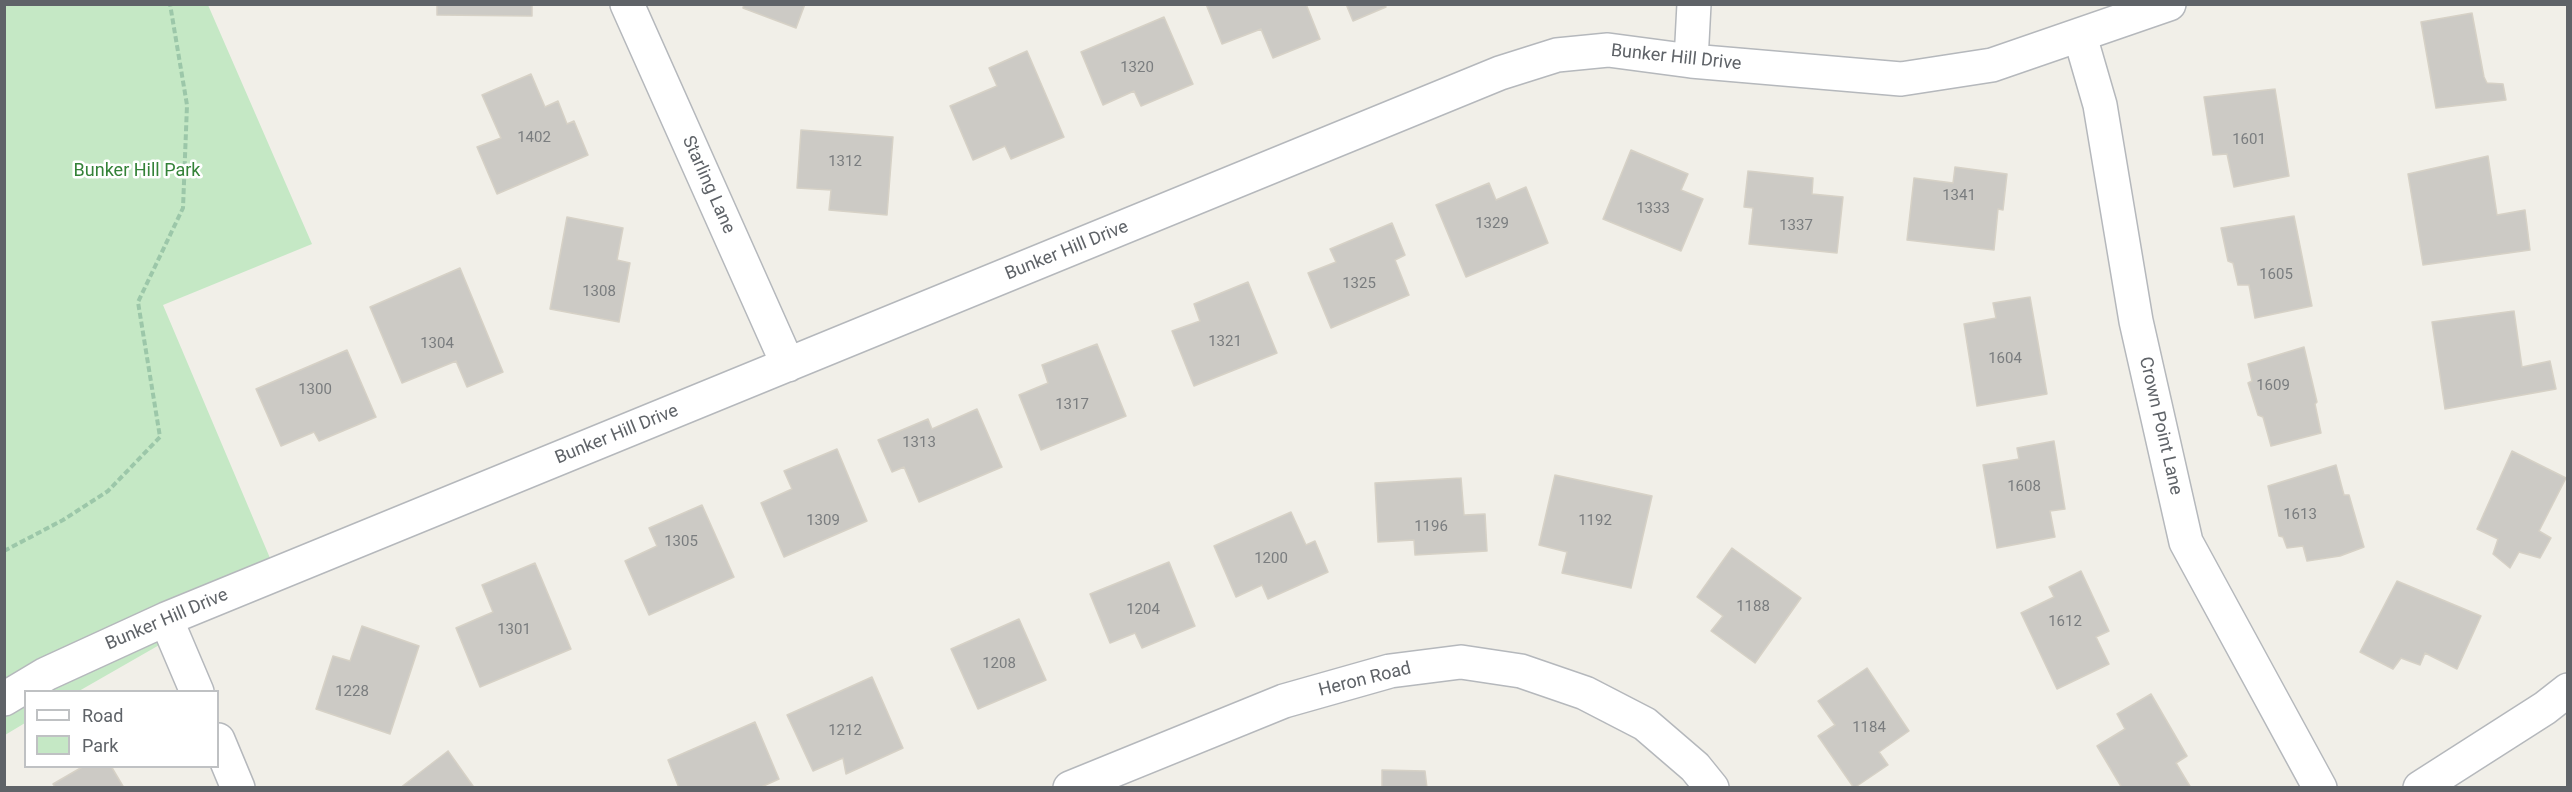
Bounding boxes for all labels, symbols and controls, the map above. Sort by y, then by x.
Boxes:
street label: Bunker Hill Drive [1610,40,1742,76]
house number: 1320 [1120,59,1154,77]
house number: 1402 [517,129,551,147]
house number: 1601 [2232,131,2266,149]
street label: Starling Lane [677,133,739,237]
house number: 1312 [828,153,862,171]
park label: Bunker Hill Park [74,160,200,182]
house number: 1341 [1942,187,1976,205]
house number: 1333 [1636,200,1670,218]
house number: 1329 [1475,215,1509,233]
street label: Bunker Hill Drive [1002,216,1132,286]
house number: 1337 [1779,217,1813,235]
house number: 1605 [2259,266,2293,284]
house number: 1325 [1342,275,1376,293]
house number: 1308 [582,283,616,301]
house number: 1321 [1208,333,1242,351]
house number: 1304 [420,335,454,353]
house number: 1604 [1988,350,2022,368]
street label: Crown Point Lane [2134,355,2186,497]
house number: 1609 [2256,377,2290,395]
house number: 1300 [298,381,332,399]
house number: 1317 [1055,396,1089,414]
street label: Bunker Hill Drive [552,400,682,470]
house number: 1313 [902,434,936,452]
house number: 1608 [2007,478,2041,496]
house number: 1613 [2283,506,2317,524]
house number: 1309 [806,512,840,530]
house number: 1192 [1578,512,1612,530]
house number: 1196 [1414,518,1448,536]
house number: 1305 [664,533,698,551]
house number: 1200 [1254,550,1288,568]
street label: Bunker Hill Drive [102,584,232,656]
house number: 1188 [1736,598,1770,616]
house number: 1204 [1126,601,1160,619]
house number: 1612 [2048,613,2082,631]
house number: 1301 [497,621,531,639]
house number: 1208 [982,655,1016,673]
street label: Heron Road [1317,658,1413,702]
house number: 1228 [335,683,369,701]
legend [24,690,219,768]
text: Road [82,705,123,726]
house number: 1184 [1852,719,1886,737]
house number: 1212 [828,722,862,740]
text: Park [82,735,118,756]

